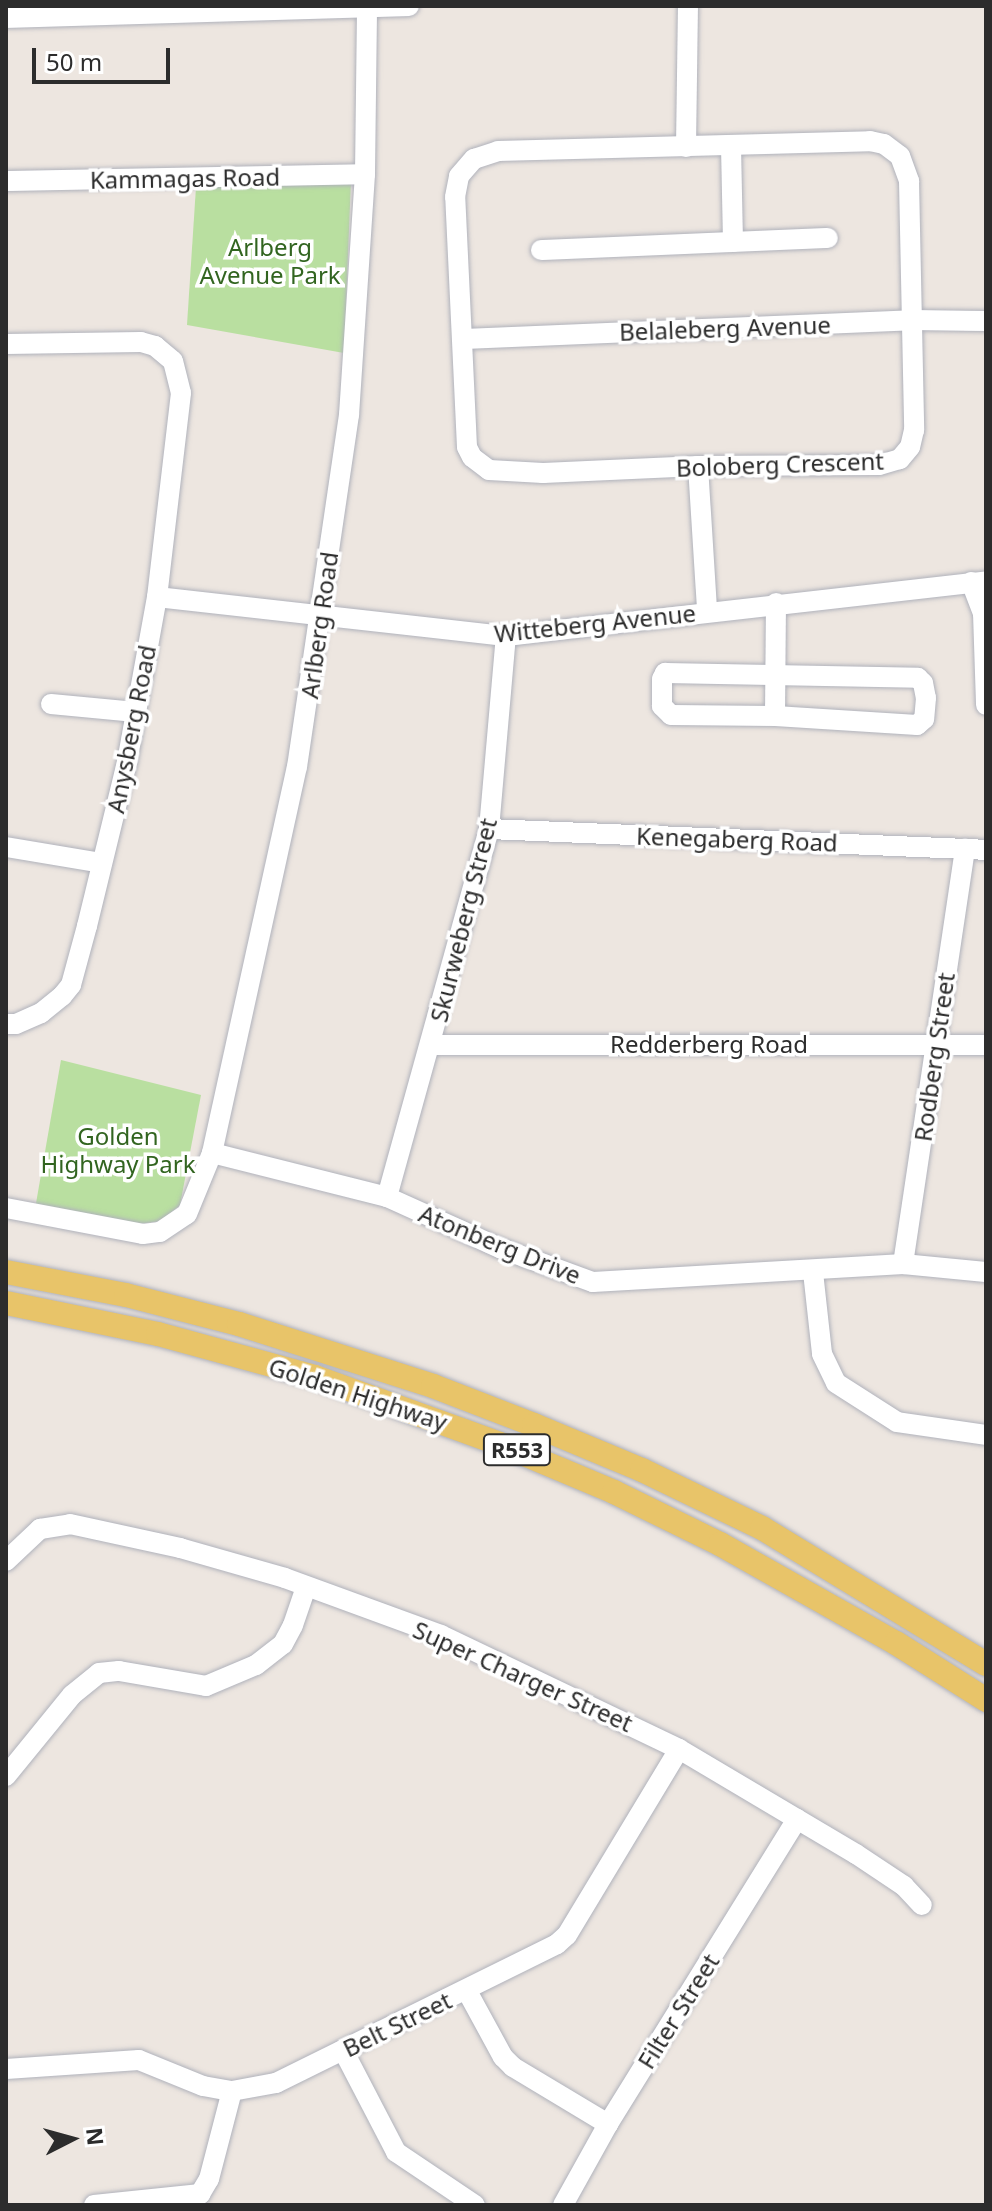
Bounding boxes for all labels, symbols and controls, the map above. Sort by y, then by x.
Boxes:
scale bar [36,32,174,82]
text: 50 m [46,45,102,78]
street label: Kammagas Road [90,162,280,194]
park label: Arlberg Avenue Park [199,233,341,289]
street label: Belaleberg Avenue [619,310,831,346]
street label: Boloberg Crescent [676,446,884,482]
street label: Arlberg Road [294,550,344,700]
street label: Witteberg Avenue [493,598,697,648]
street label: Anysberg Road [101,643,161,815]
street label: Skurweberg Street [424,815,502,1025]
street label: Kenegaberg Road [636,821,838,857]
street label: Rodberg Street [908,971,960,1143]
street label: Redderberg Road [610,1030,808,1058]
park label: Golden Highway Park [40,1122,196,1178]
street label: Atonberg Drive [415,1198,585,1290]
street label: Golden Highway [265,1352,451,1436]
road number: R553 [481,1432,553,1468]
street label: Super Charger Street [409,1615,637,1737]
street label: Filter Street [631,1948,725,2074]
street label: Belt Street [338,1985,456,2063]
north arrow [32,2099,112,2179]
text: N [80,2126,112,2147]

